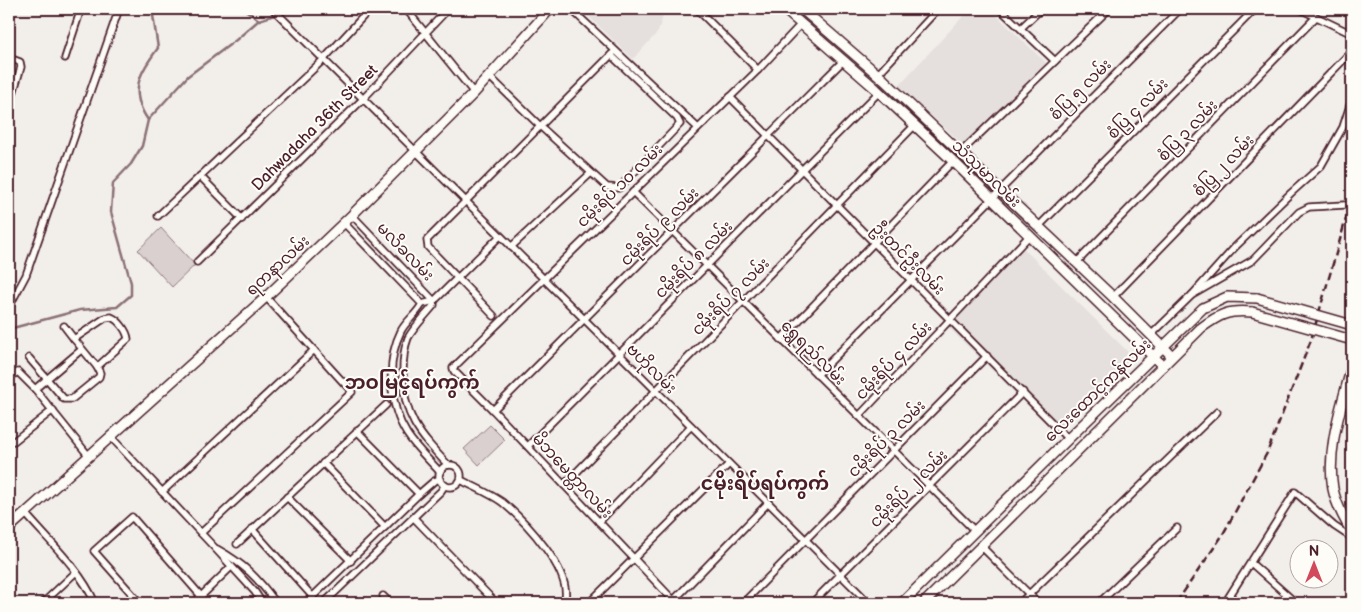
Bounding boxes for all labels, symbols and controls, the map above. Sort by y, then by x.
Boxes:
street label: စံပြ ၅ လမ်း [1044,53,1118,127]
street label: Dahwadaha 36th Street [248,61,382,195]
street label: စံပြ ၄ လမ်း [1102,73,1175,146]
street label: စံပြ ၃ လမ်း [1152,94,1224,168]
street label: စံပြ ၂ လမ်း [1188,129,1261,203]
street label: သံသုမာလမ်း [945,134,1026,215]
street label: ငမိုးရိပ် ၁၀ လမ်း [571,138,670,235]
street label: ငမိုးရိပ် ၉ လမ်း [615,182,706,273]
street label: ငမိုးရိပ် ၈ လမ်း [649,215,740,306]
street label: မလိခလမ်း [372,217,440,285]
street label: ဦးတင်ဦးလမ်း [866,217,950,301]
street label: ရတနာလမ်း [240,230,316,302]
street label: ငမိုးရိပ် ၇ လမ်း [686,252,777,343]
street label: ရွှေရည်လမ်း [774,315,851,392]
street label: ငမိုးရိပ် ၄ လမ်း [850,316,939,407]
street label: လေးထောင့်ကန်လမ်း [1039,333,1157,449]
street label: ဗဟိုလမ်း [619,338,682,401]
district label: ဘဝမြင့်ရပ်ကွက် [344,369,480,398]
street label: ငမိုးရိပ် ၃ လမ်း [842,394,932,484]
street label: မိဘမေတ္တာလမ်း [526,428,618,524]
street label: ငမိုးရိပ် ၂ လမ်း [864,444,955,535]
district label: ငမိုးရိပ်ရပ်ကွက် [701,470,829,499]
north arrow [1288,540,1338,590]
text: N [1309,543,1319,560]

